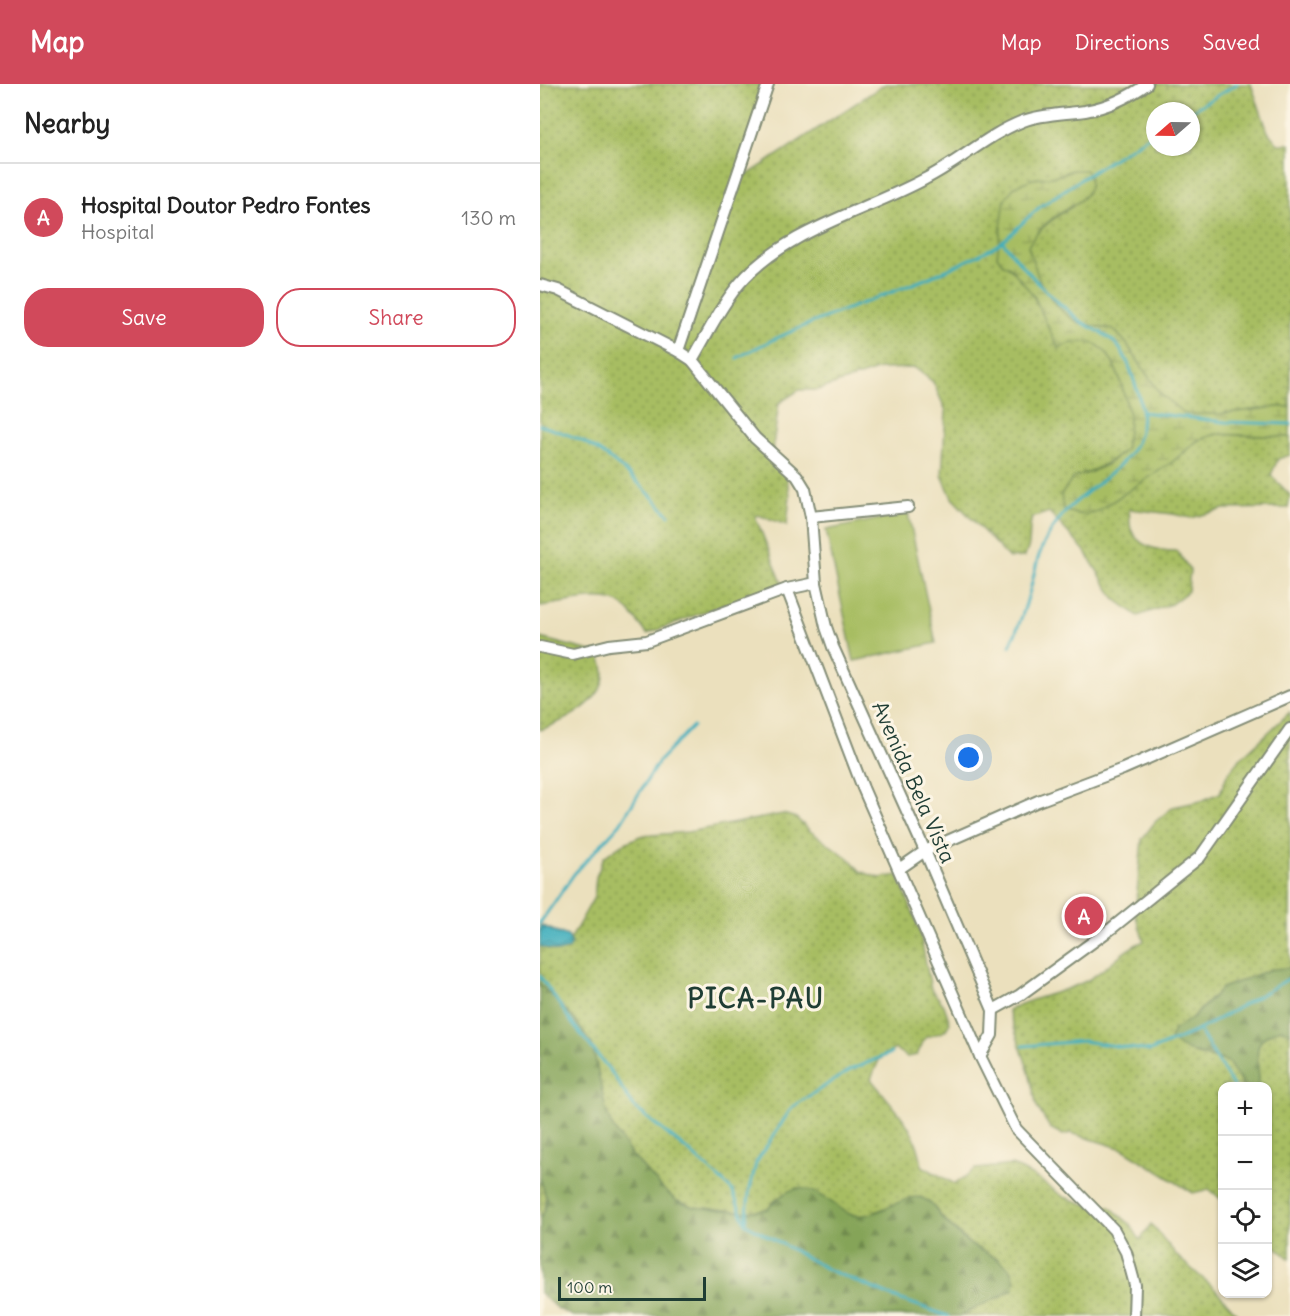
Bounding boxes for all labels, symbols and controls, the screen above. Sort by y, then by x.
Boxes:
text: Map [30,24,84,60]
text: Map [1001,29,1042,56]
text: Directions [1075,29,1169,56]
text: Saved [1202,29,1260,56]
north arrow [1146,102,1200,156]
text: Nearby [24,107,110,140]
text: Hospital Doutor Pedro Fontes [81,191,371,219]
text: A [37,205,50,230]
text: 130 m [461,205,516,230]
text: Hospital [81,219,154,244]
button: Save [24,288,264,347]
button: Share [276,288,516,347]
street label: Avenida Bela Vista [866,697,962,867]
your location [954,743,983,772]
pin: A [1064,894,1104,938]
district label: PICA-PAU [687,981,825,1015]
map controls [1218,1082,1272,1298]
button: + [1218,1082,1272,1136]
button: − [1218,1136,1272,1190]
button: locate [1218,1190,1272,1244]
button: layers [1218,1244,1272,1298]
scale bar [558,1274,706,1302]
text: 100 m [567,1277,612,1297]

